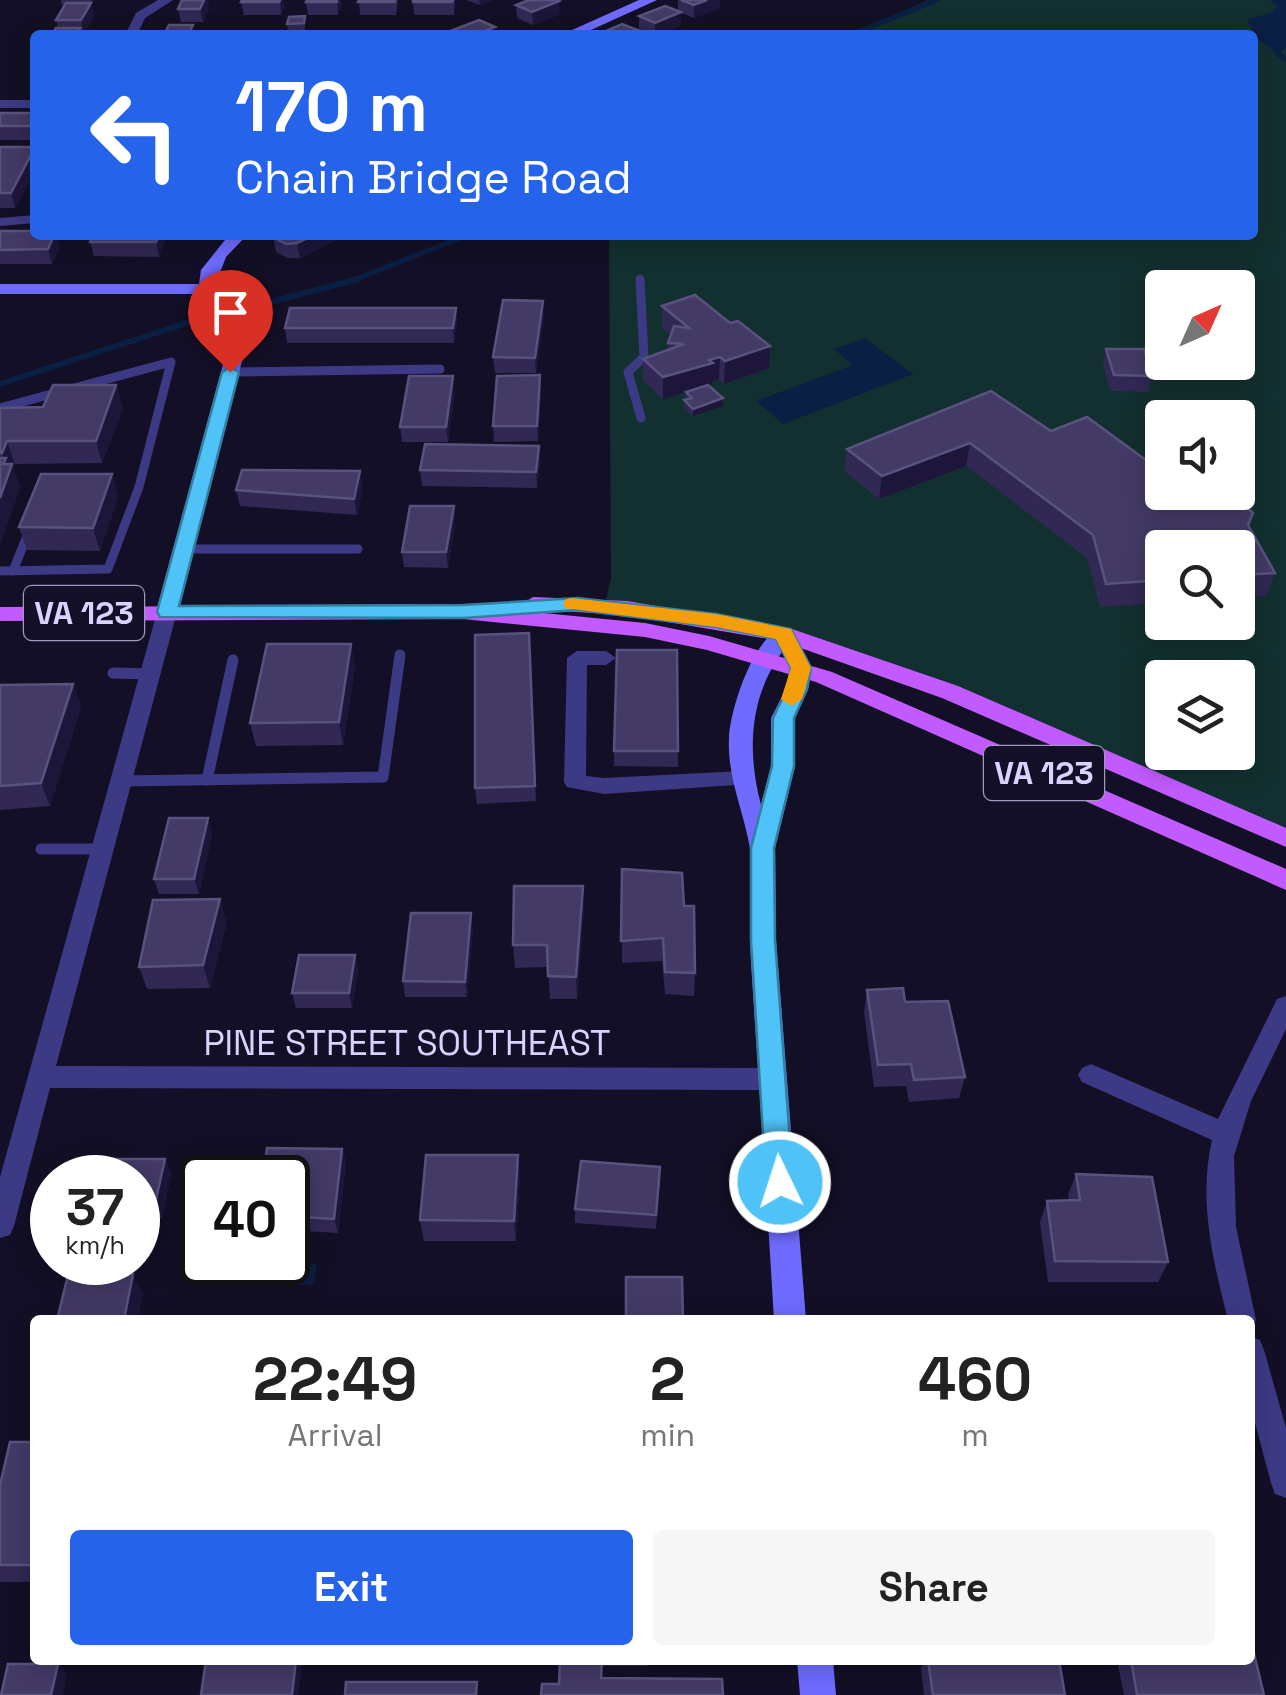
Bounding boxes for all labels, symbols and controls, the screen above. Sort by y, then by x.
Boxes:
text: 170 m [235,62,428,151]
icon: left [70,70,200,200]
text: Chain Bridge Road [235,149,632,206]
pin [188,270,273,373]
north arrow [1145,270,1255,380]
map controls [1145,270,1255,770]
icon: arrive [203,285,258,340]
button: sound [1145,400,1255,510]
button: search [1145,530,1255,640]
road number: VA 123 [24,586,144,640]
button: layers [1145,660,1255,770]
road number: VA 123 [984,746,1104,800]
street label: PINE STREET SOUTHEAST [204,1021,611,1065]
position arrow [728,1130,832,1234]
speed limit sign: 40 [180,1155,310,1285]
text: 37 [66,1176,124,1240]
text: km/h [65,1229,125,1261]
text: 22:49 [253,1341,417,1418]
text: 2 [650,1341,685,1418]
text: 460 [918,1341,1032,1418]
text: Arrival [288,1415,383,1455]
text: min [640,1415,695,1455]
text: m [961,1415,989,1455]
button: Exit [70,1530,633,1645]
button: Share [653,1530,1215,1645]

